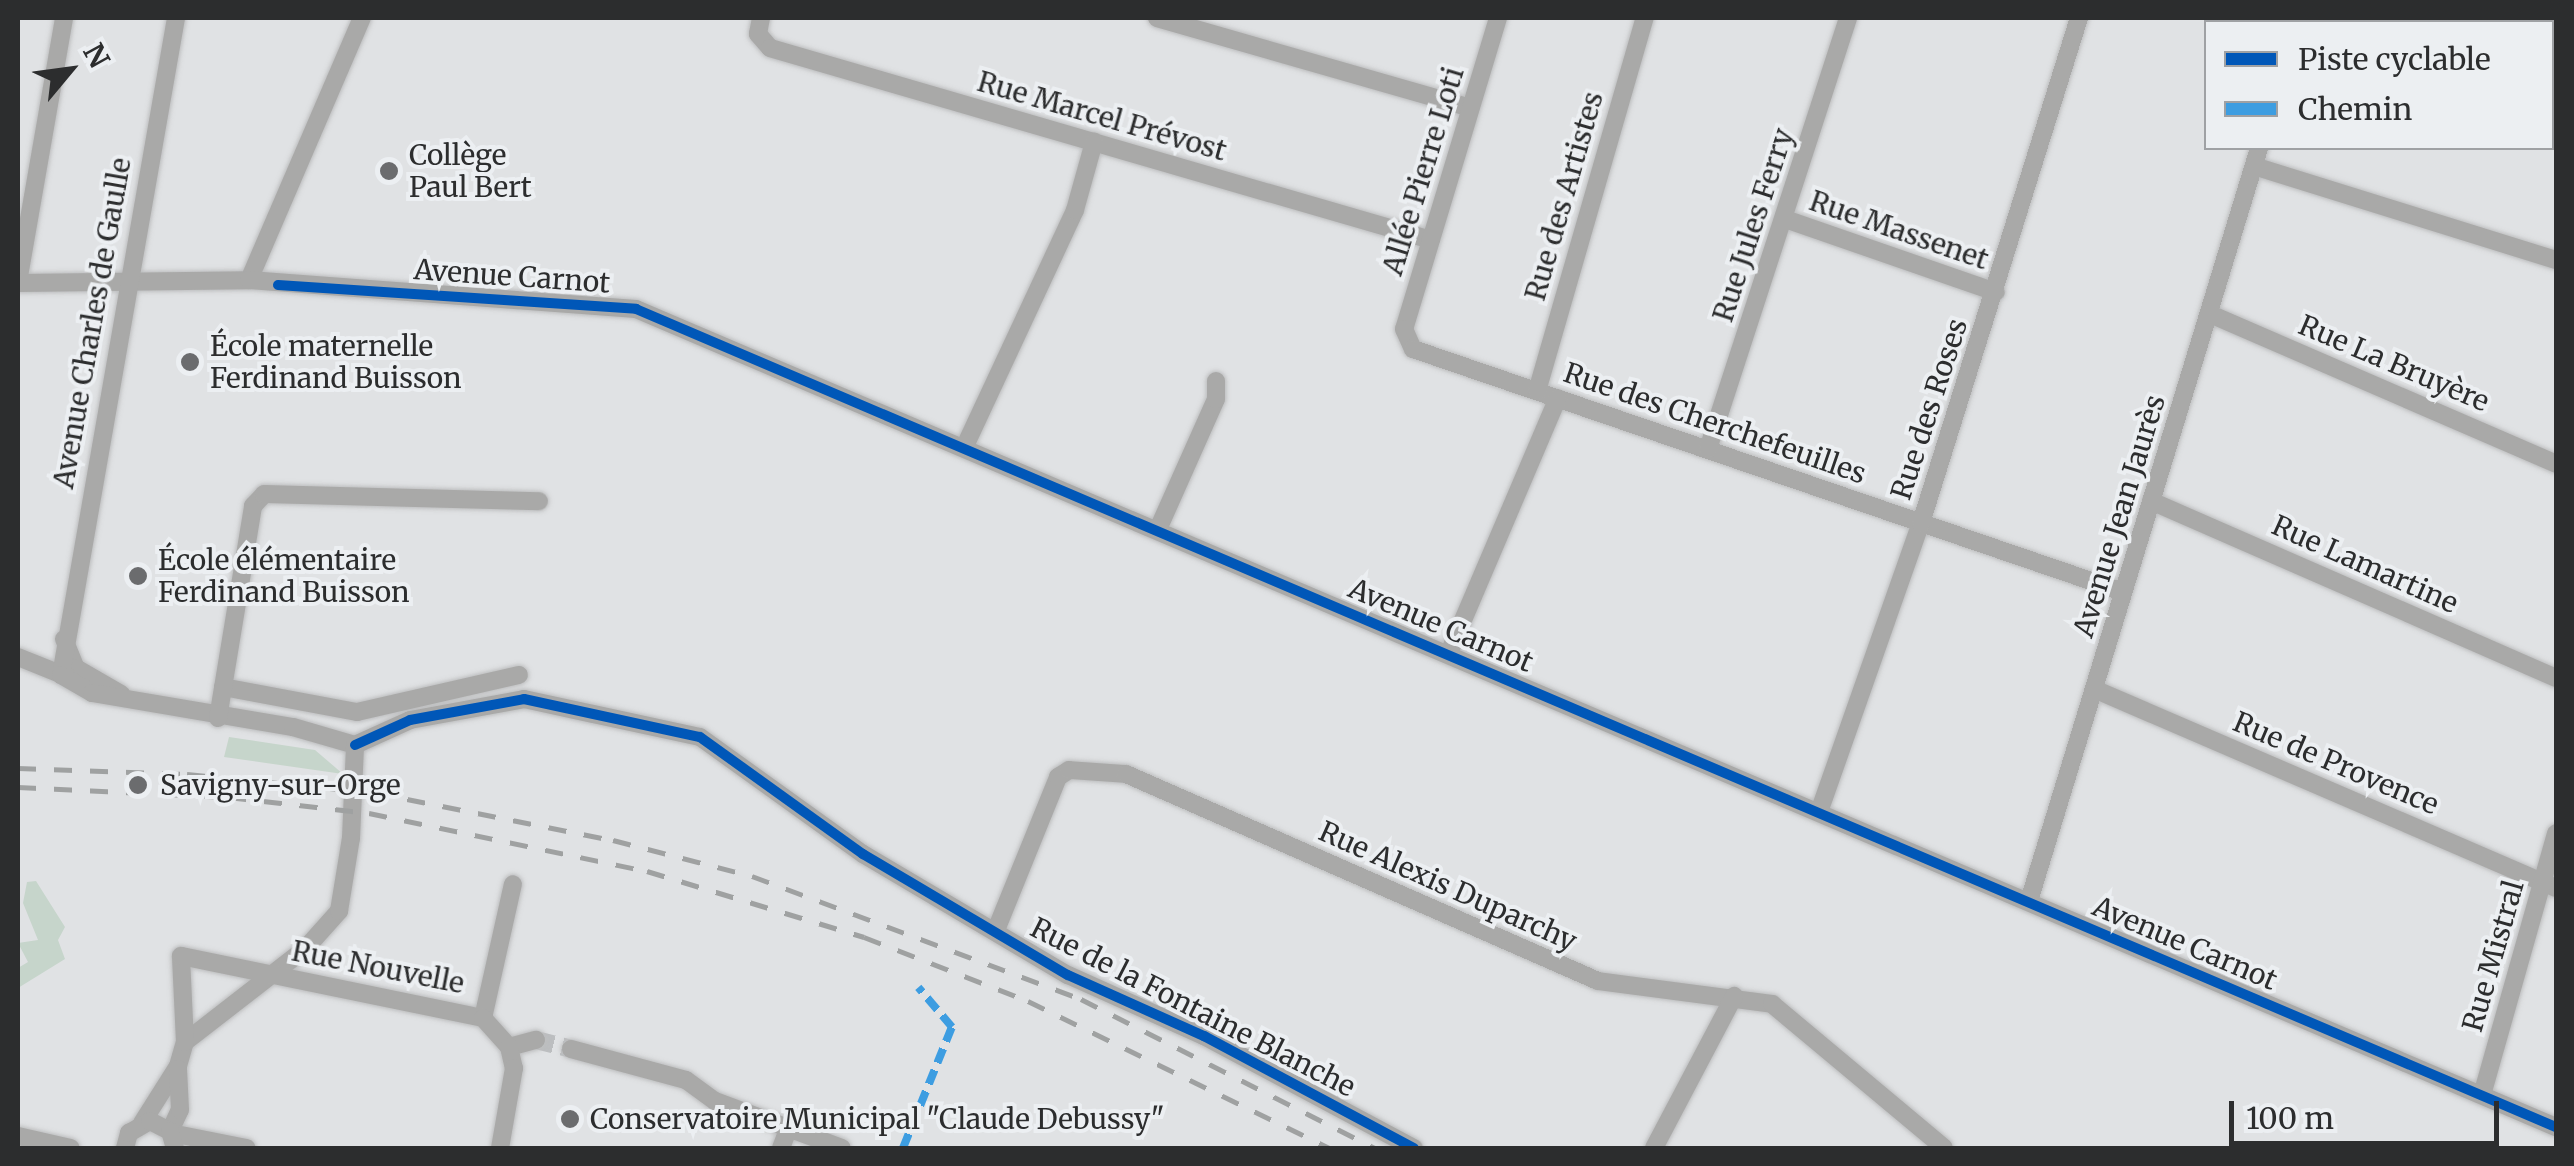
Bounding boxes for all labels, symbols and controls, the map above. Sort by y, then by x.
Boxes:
north arrow [20,20,120,120]
legend [2204,20,2554,150]
text: N [75,37,117,74]
text: Piste cyclable [2298,40,2491,78]
street label: Allée Pierre Loti [1375,63,1471,279]
street label: Rue Marcel Prévost [974,64,1230,168]
street label: Rue des Artistes [1518,88,1610,304]
text: Chemin [2298,90,2412,128]
street label: Rue Jules Ferry [1706,124,1800,326]
place label: Collège Paul Bert [409,138,532,204]
street label: Avenue Charles de Gaulle [46,155,138,491]
marker: Collège Paul Bert [378,160,400,182]
street label: Rue Massenet [1805,184,1993,276]
street label: Avenue Carnot [413,252,611,300]
street label: Rue La Bruyère [2294,308,2494,418]
street label: Rue des Roses [1884,314,1974,504]
place label: École maternelle Ferdinand Buisson [210,329,462,395]
marker: École maternelle Ferdinand Buisson [179,351,201,373]
street label: Rue des Cherchefeuilles [1559,355,1871,491]
street label: Avenue Jean Jaurès [2066,391,2172,641]
street label: Rue Lamartine [2267,508,2463,620]
place label: École élémentaire Ferdinand Buisson [158,543,410,609]
marker: École élémentaire Ferdinand Buisson [127,565,149,587]
street label: Avenue Carnot [1344,571,1538,679]
street label: Rue de Provence [2228,705,2444,821]
place label: Savigny-sur-Orge [160,768,401,802]
marker: Savigny-sur-Orge [125,772,151,798]
street label: Rue Alexis Duparchy [1314,814,1582,958]
street label: Rue Mistral [2455,877,2531,1035]
street label: Avenue Carnot [2088,889,2282,997]
street label: Rue de la Fontaine Blanche [1025,910,1361,1104]
street label: Rue Nouvelle [289,934,467,1000]
scale bar [2234,1081,2504,1143]
text: 100 m [2246,1099,2334,1137]
place label: Conservatoire Municipal "Claude Debussy" [590,1102,1165,1136]
marker: Conservatoire Municipal "Claude Debussy" [559,1108,581,1130]

